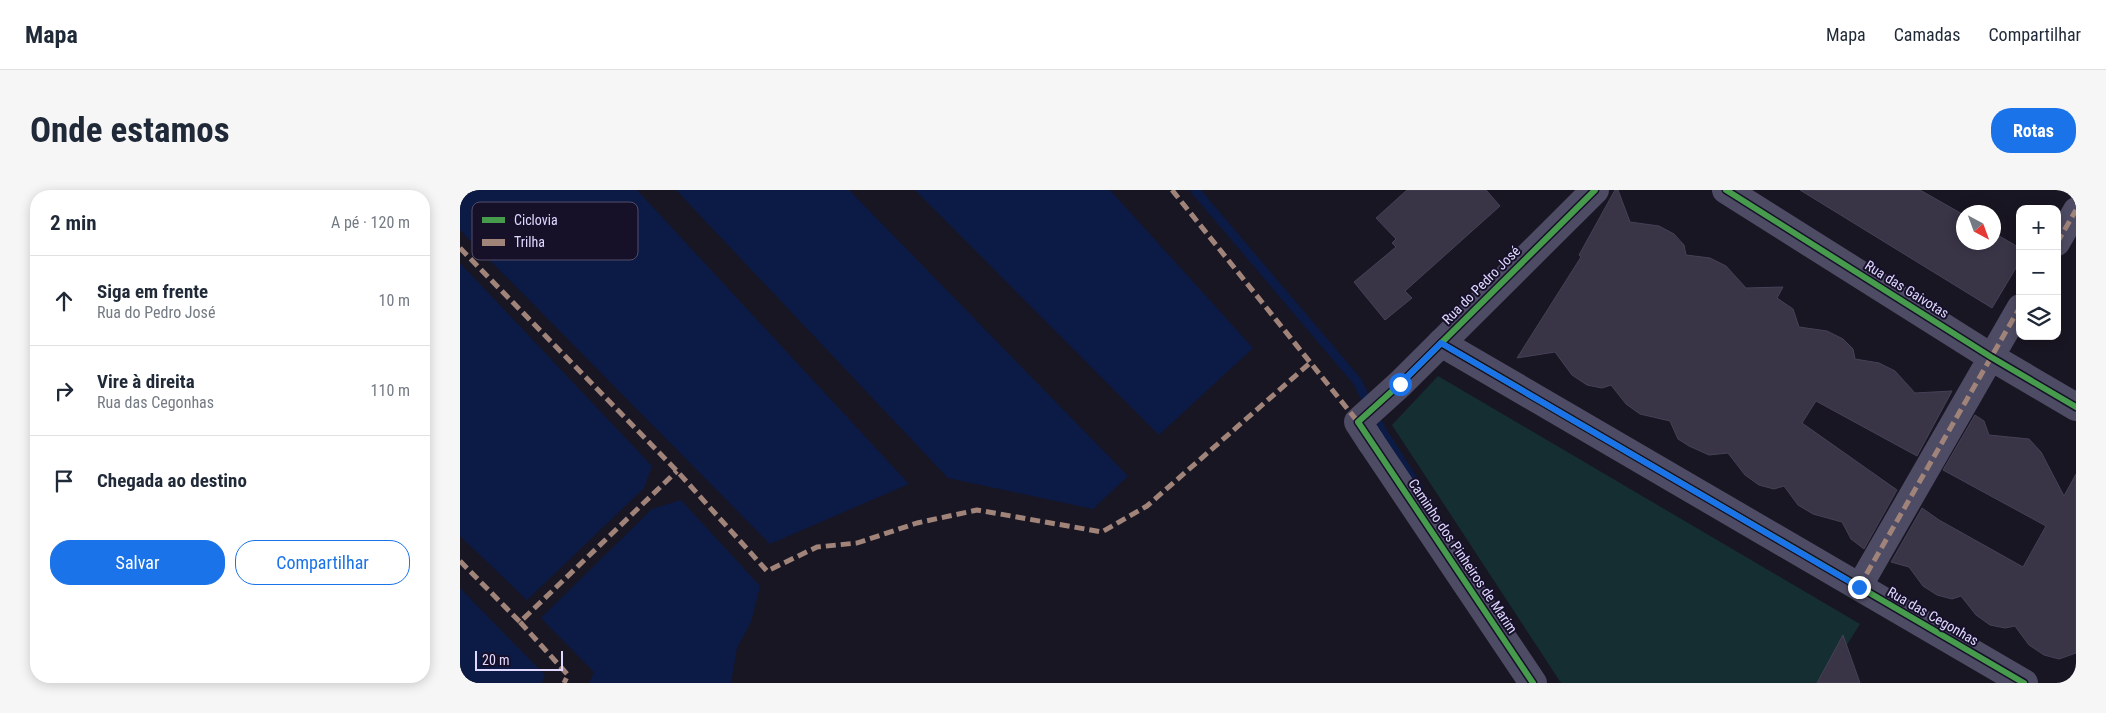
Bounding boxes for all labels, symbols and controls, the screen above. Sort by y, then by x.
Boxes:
text: Mapa [25,21,78,49]
text: Mapa [1826,24,1866,45]
text: Camadas [1894,24,1960,45]
text: Compartilhar [1988,24,2081,45]
button: Rotas [1991,108,2076,153]
text: Onde estamos [30,110,230,151]
legend [472,202,638,260]
north arrow [1956,205,2001,250]
map controls [2016,205,2061,340]
button: + [2016,205,2061,250]
text: 2 min [50,211,97,235]
text: Ciclovia [514,212,558,228]
text: A pé · 120 m [331,213,410,232]
text: Trilha [514,234,545,250]
street label: Rua do Pedro José [1439,242,1524,327]
button: − [2016,250,2061,295]
street label: Rua das Gaivotas [1862,257,1952,321]
text: Siga em frente [97,280,208,303]
icon: ahead [50,287,78,315]
text: 10 m [378,291,410,310]
button: layers [2016,295,2061,340]
text: Rua do Pedro José [97,303,215,322]
text: Vire à direita [97,370,195,393]
route start [1389,373,1412,396]
icon: right [50,377,78,405]
text: 110 m [371,381,410,400]
text: Rua das Cegonhas [97,393,214,412]
icon: arrive [50,467,78,495]
text: Chegada ao destino [97,469,247,492]
street label: Caminho dos Pinheiros de Marim [1405,476,1521,636]
button: Salvar [50,540,225,585]
button: Compartilhar [235,540,410,585]
route end [1848,576,1871,599]
street label: Rua das Cegonhas [1885,583,1981,649]
scale bar [475,648,562,671]
text: 20 m [482,652,510,668]

